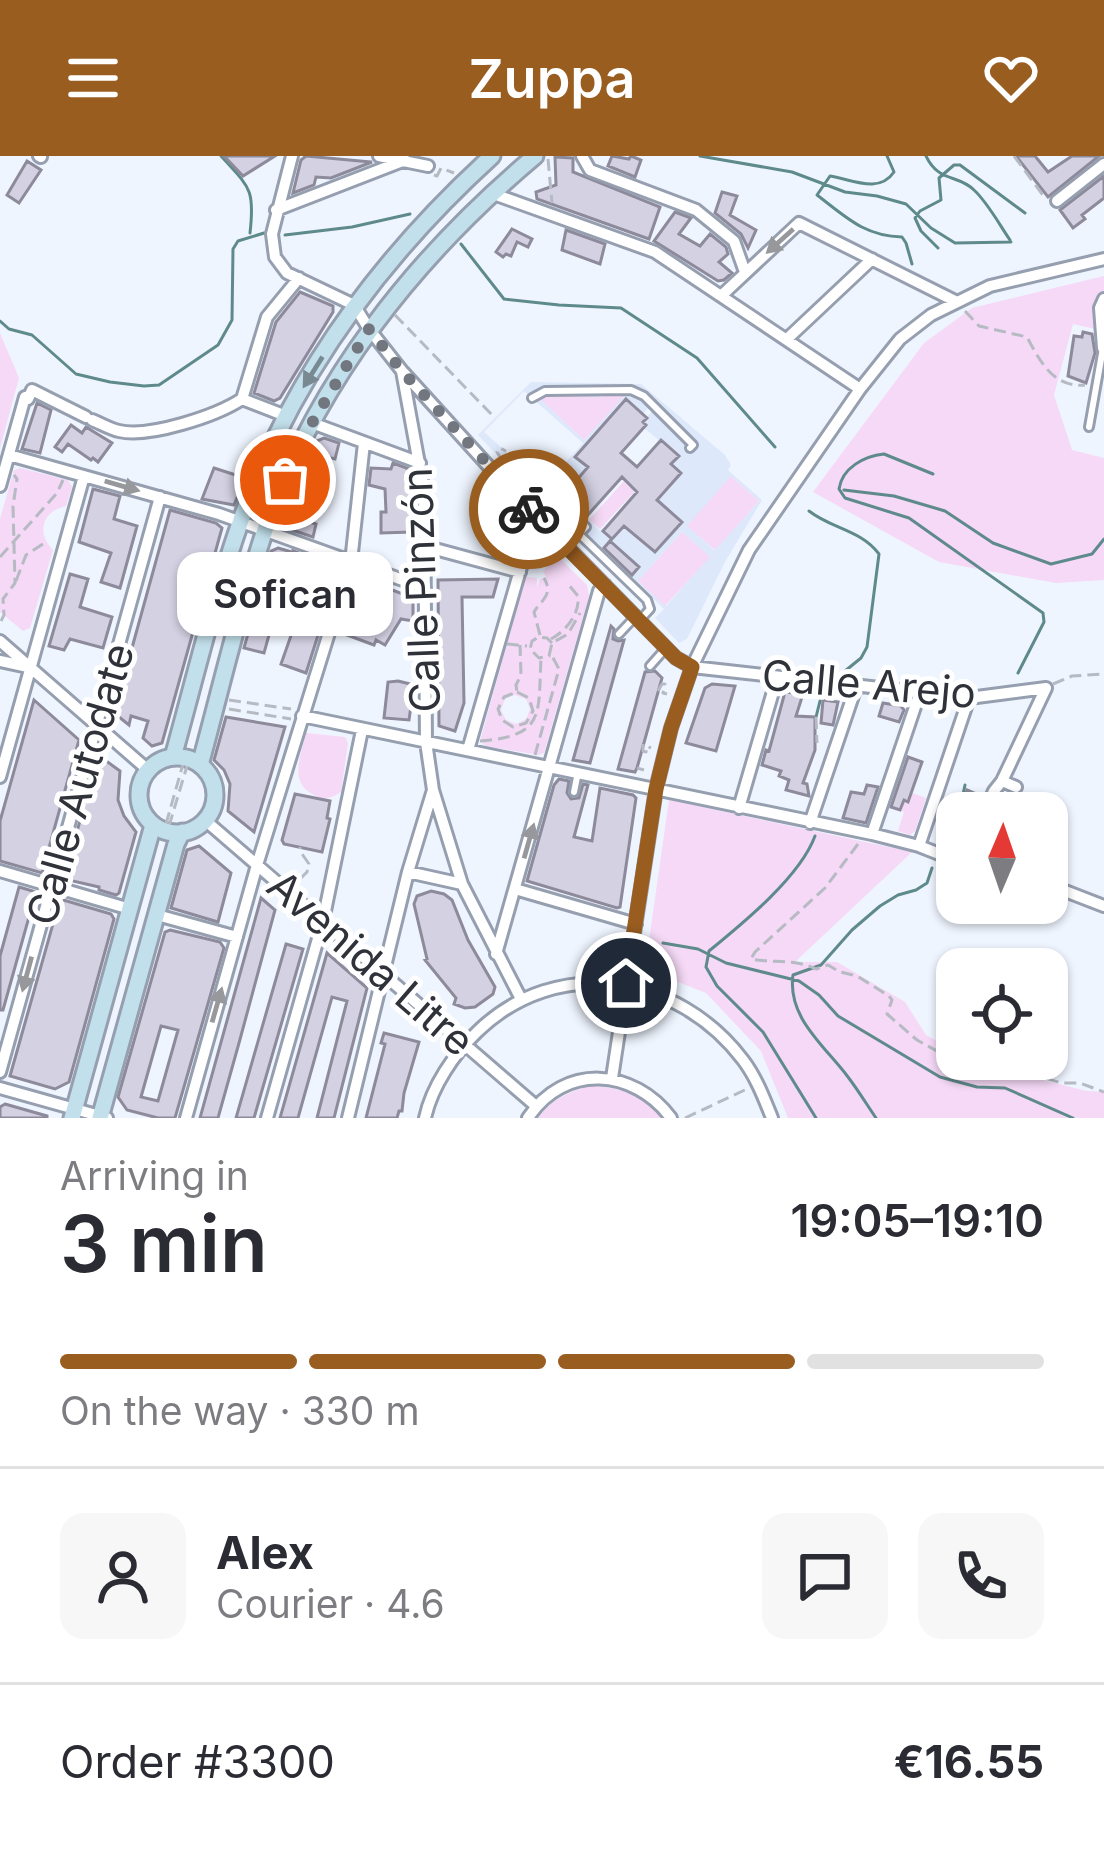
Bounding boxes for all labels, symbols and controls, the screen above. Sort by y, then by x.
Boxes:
icon: menu [60,45,126,111]
icon: heart [978,45,1044,111]
text: Zuppa [468,46,636,111]
one-way arrow [765,227,794,254]
one-way arrow [303,355,324,389]
pin [234,429,336,531]
icon: bag [252,447,318,513]
courier [469,449,589,569]
street label: Calle Pinzón [391,467,450,713]
icon: bike [496,476,562,542]
one-way arrow [104,478,141,496]
callout: Sofican [177,552,393,636]
text: Sofican [213,570,357,617]
street label: Calle Autodate [15,637,144,930]
street label: Calle Arejo [760,649,978,718]
north arrow [936,792,1068,924]
map controls [936,792,1068,1080]
one-way arrow [521,823,539,859]
street label: Avenida Litre [258,859,485,1066]
pin [575,932,677,1034]
button: locate [936,948,1068,1080]
icon: home [593,950,659,1016]
one-way arrow [17,956,35,993]
one-way arrow [209,987,228,1024]
text: Arriving in [60,1152,249,1199]
text: 19:05–19:10 [790,1193,1044,1248]
text: 3 min [60,1196,268,1291]
text: On the way · 330 m [60,1387,420,1434]
button: person [60,1513,186,1639]
button: chat [762,1513,888,1639]
button: phone [918,1513,1044,1639]
text: Alex [216,1525,314,1580]
text: Courier · 4.6 [216,1580,445,1627]
text: Order #3300 [60,1734,335,1789]
text: €16.55 [894,1734,1044,1789]

